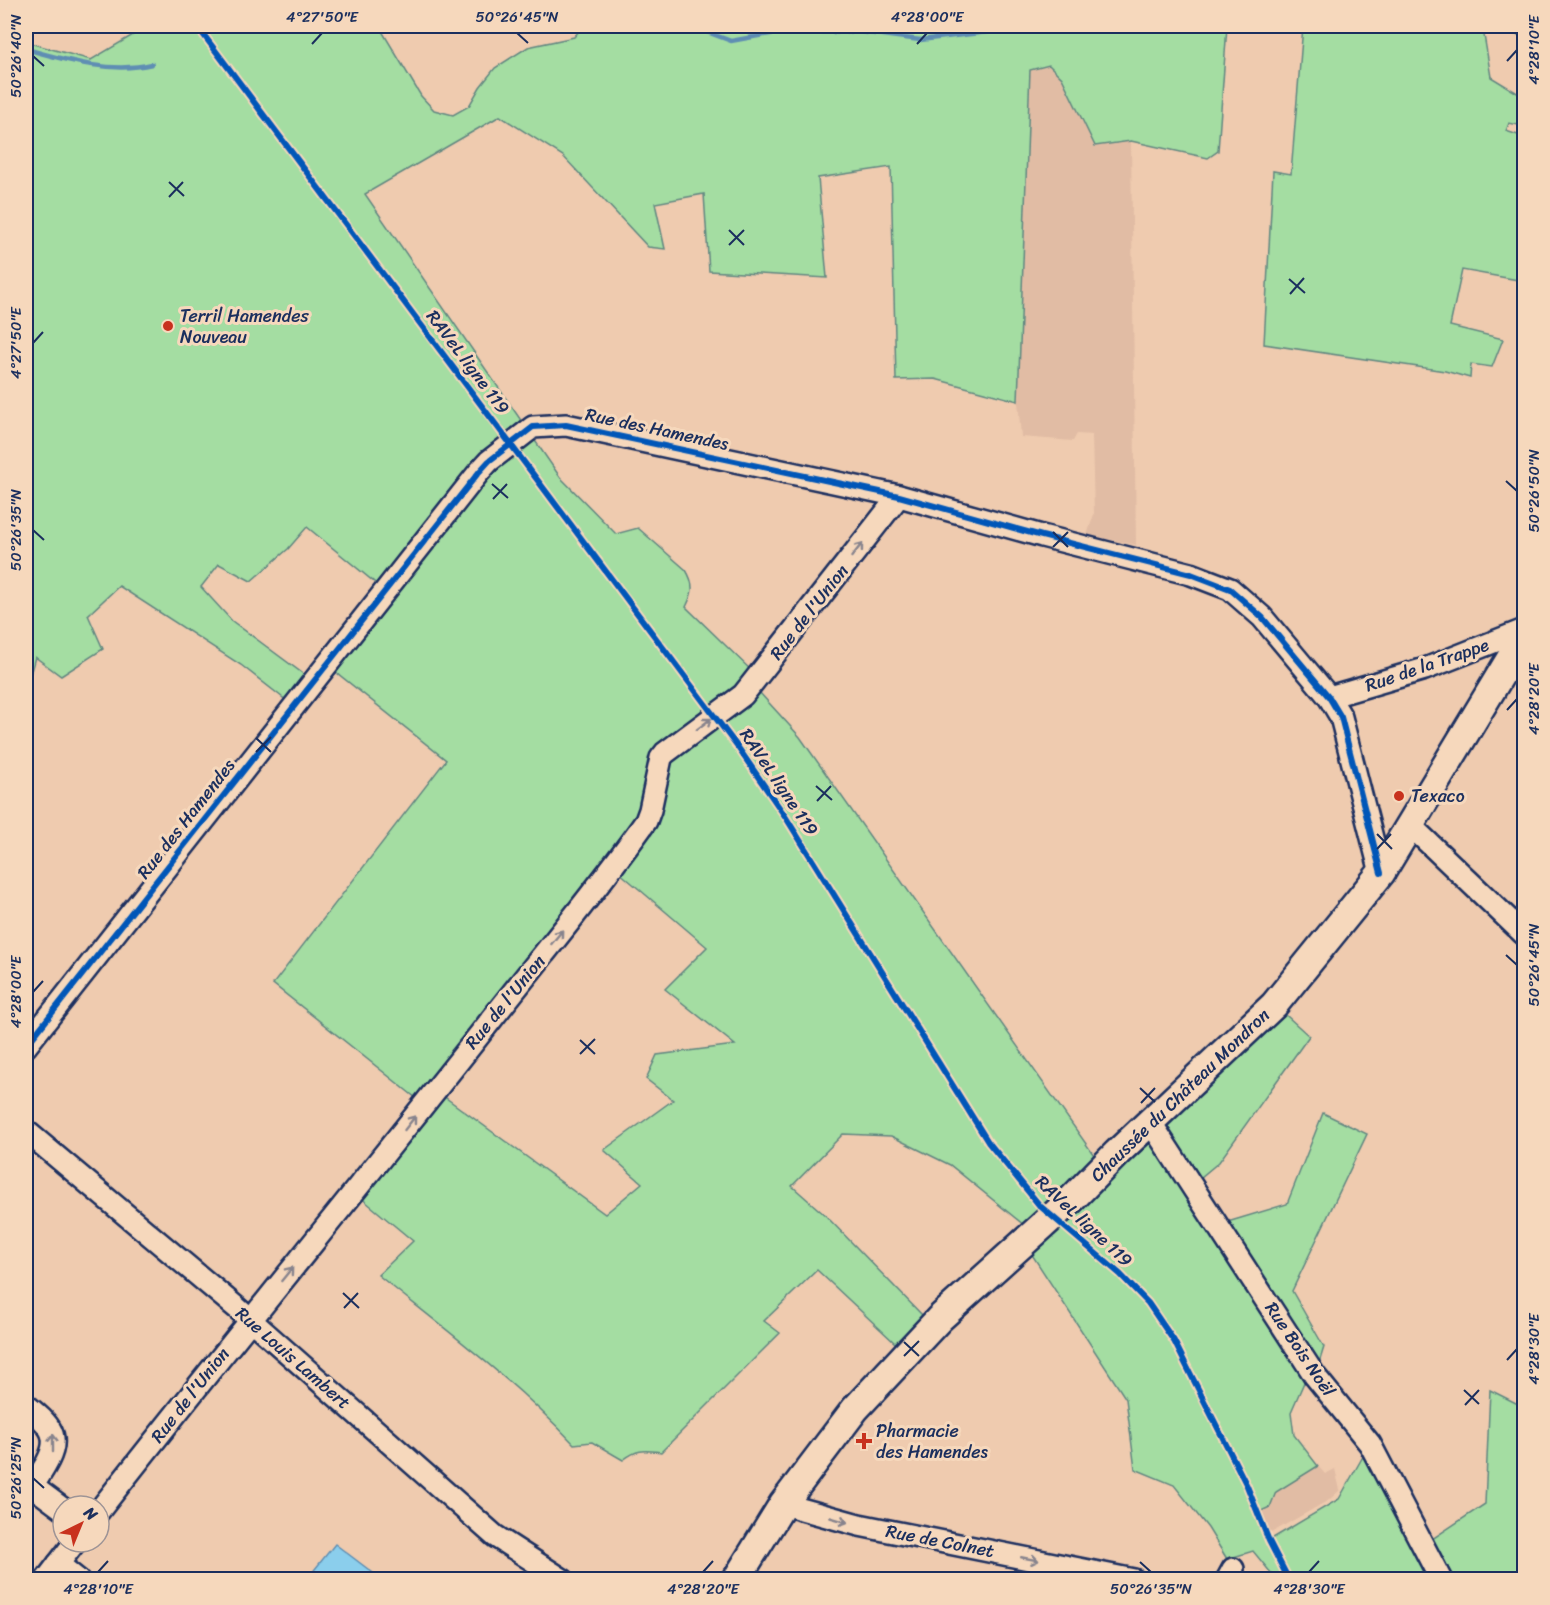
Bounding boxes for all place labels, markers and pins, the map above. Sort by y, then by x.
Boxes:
place label: Terril Hamendes Nouveau [180,300,309,353]
marker: Terril Hamendes Nouveau [161,319,175,333]
place label: Texaco [1411,780,1465,812]
marker: Texaco [1392,789,1406,803]
place label: Pharmacie des Hamendes [876,1415,988,1468]
marker: Pharmacie des Hamendes [857,1434,871,1448]

